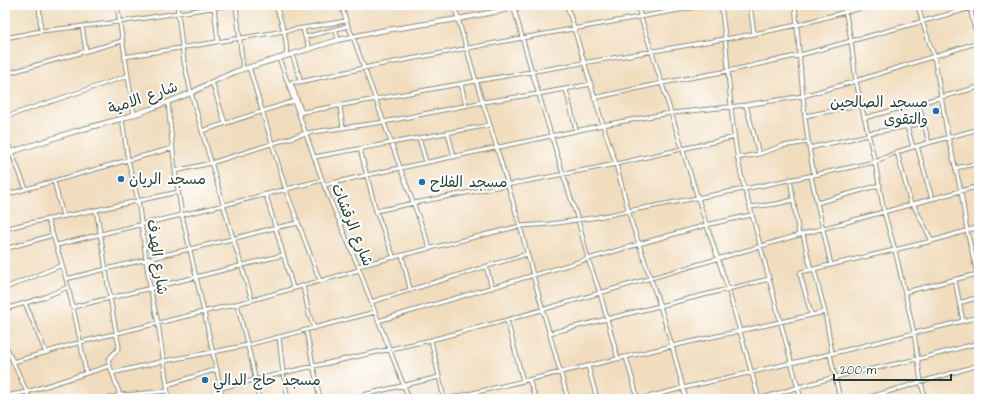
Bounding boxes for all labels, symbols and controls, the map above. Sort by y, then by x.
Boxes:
street label: شارع الامية [105,76,181,120]
place label: مسجد الصالحين والتقوى [830,92,928,130]
marker: مسجد الصالحين والتقوى [931,106,941,116]
place label: مسجد الريان [129,169,206,190]
place label: مسجد الفلاح [430,172,507,193]
marker: مسجد الريان [116,174,126,184]
marker: مسجد الفلاح [417,177,427,187]
street label: شارع الرقشات [326,180,378,270]
street label: شارع الهدف [141,218,173,296]
scale bar [834,356,951,382]
text: 200 m [840,362,877,379]
place label: مسجد حاج الدالي [213,370,321,393]
marker: مسجد حاج الدالي [200,375,210,385]

